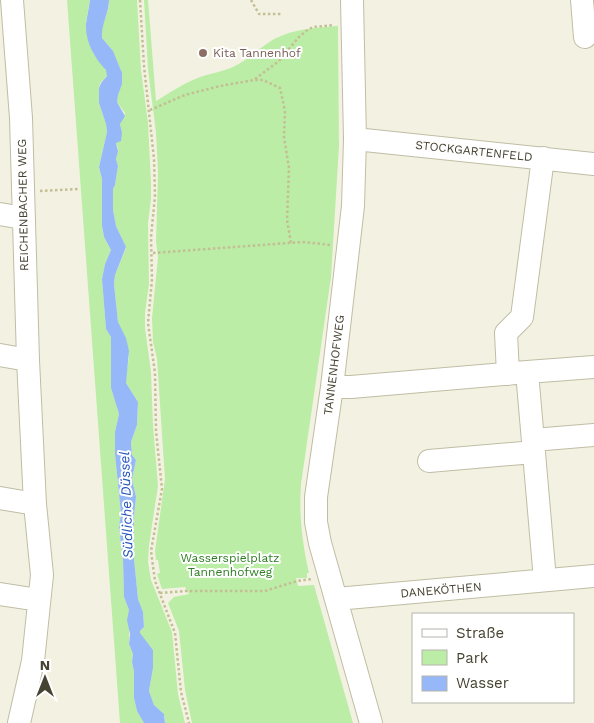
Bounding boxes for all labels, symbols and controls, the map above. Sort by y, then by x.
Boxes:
place label: Kita Tannenhof [213,46,301,60]
marker: Kita Tannenhof [197,47,209,59]
street label: STOCKGARTENFELD [415,138,533,164]
street label: REICHENBACHER WEG [15,139,31,271]
street label: TANNENHOFWEG [321,314,347,416]
water label: Südliche Düssel [116,451,136,559]
park label: Wasserspielplatz Tannenhofweg [181,551,279,579]
street label: DANEKÖTHEN [400,579,482,601]
legend [412,613,574,703]
text: Straße [456,624,504,642]
text: Park [456,649,489,667]
north arrow [20,653,70,703]
text: N [40,657,50,673]
text: Wasser [456,674,509,692]

